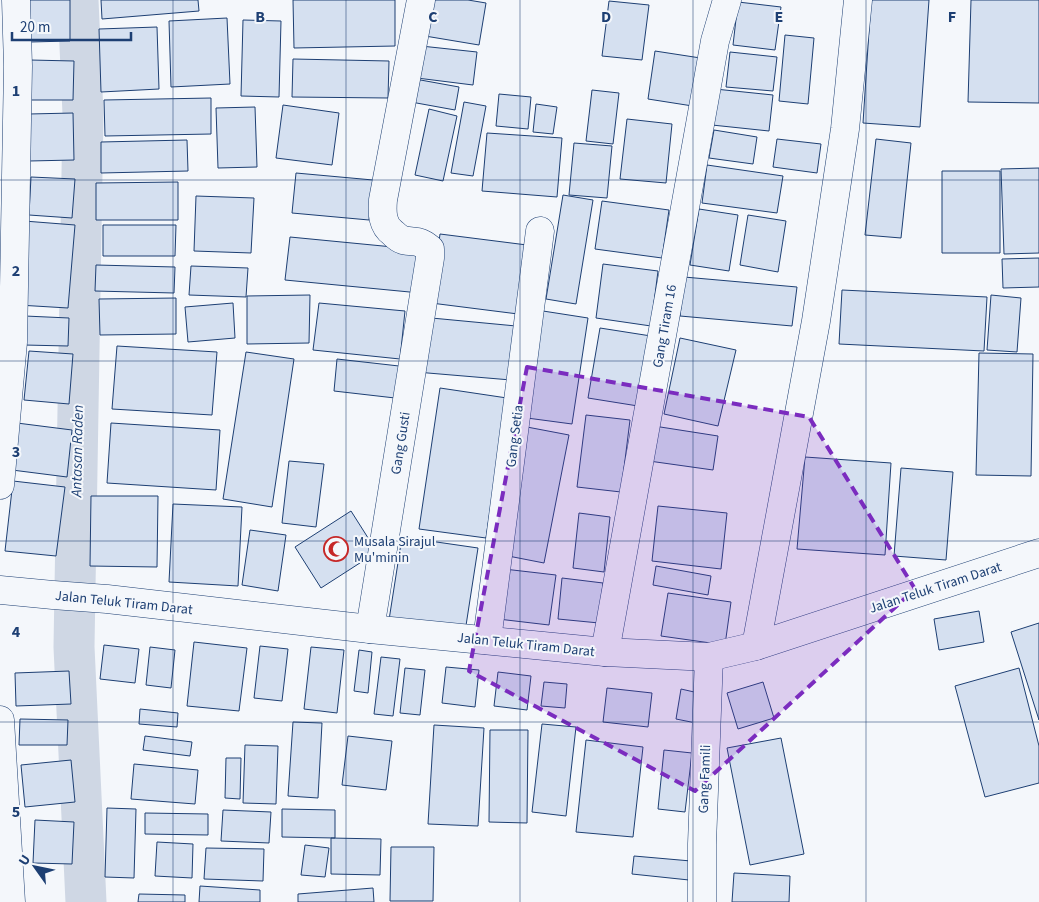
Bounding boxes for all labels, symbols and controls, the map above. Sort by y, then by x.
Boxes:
text: B [255,6,265,28]
text: C [428,6,438,28]
text: D [601,6,611,28]
text: E [775,6,783,28]
text: F [948,6,956,28]
scale bar [12,10,131,42]
text: 20 m [20,17,50,38]
text: 1 [12,80,20,102]
text: 2 [12,260,20,282]
street label: Gang Tiram 16 [648,283,682,369]
water label: Antasan Raden [66,404,89,498]
street label: Gang Setia [501,404,529,468]
street label: Gang Gusti [386,410,416,476]
text: 3 [12,441,20,463]
place label: Musala Sirajul Mu'minin [354,532,436,568]
mosque icon: Musala Sirajul Mu'minin [323,536,349,562]
street label: Jalan Teluk Tiram Darat [867,557,1004,619]
street label: Jalan Teluk Tiram Darat [54,586,194,620]
text: 4 [12,621,21,643]
street label: Jalan Teluk Tiram Darat [456,628,596,662]
street label: Gang Famili [694,744,716,814]
text: 5 [12,801,20,823]
north arrow [10,842,60,892]
text: U [14,851,36,870]

